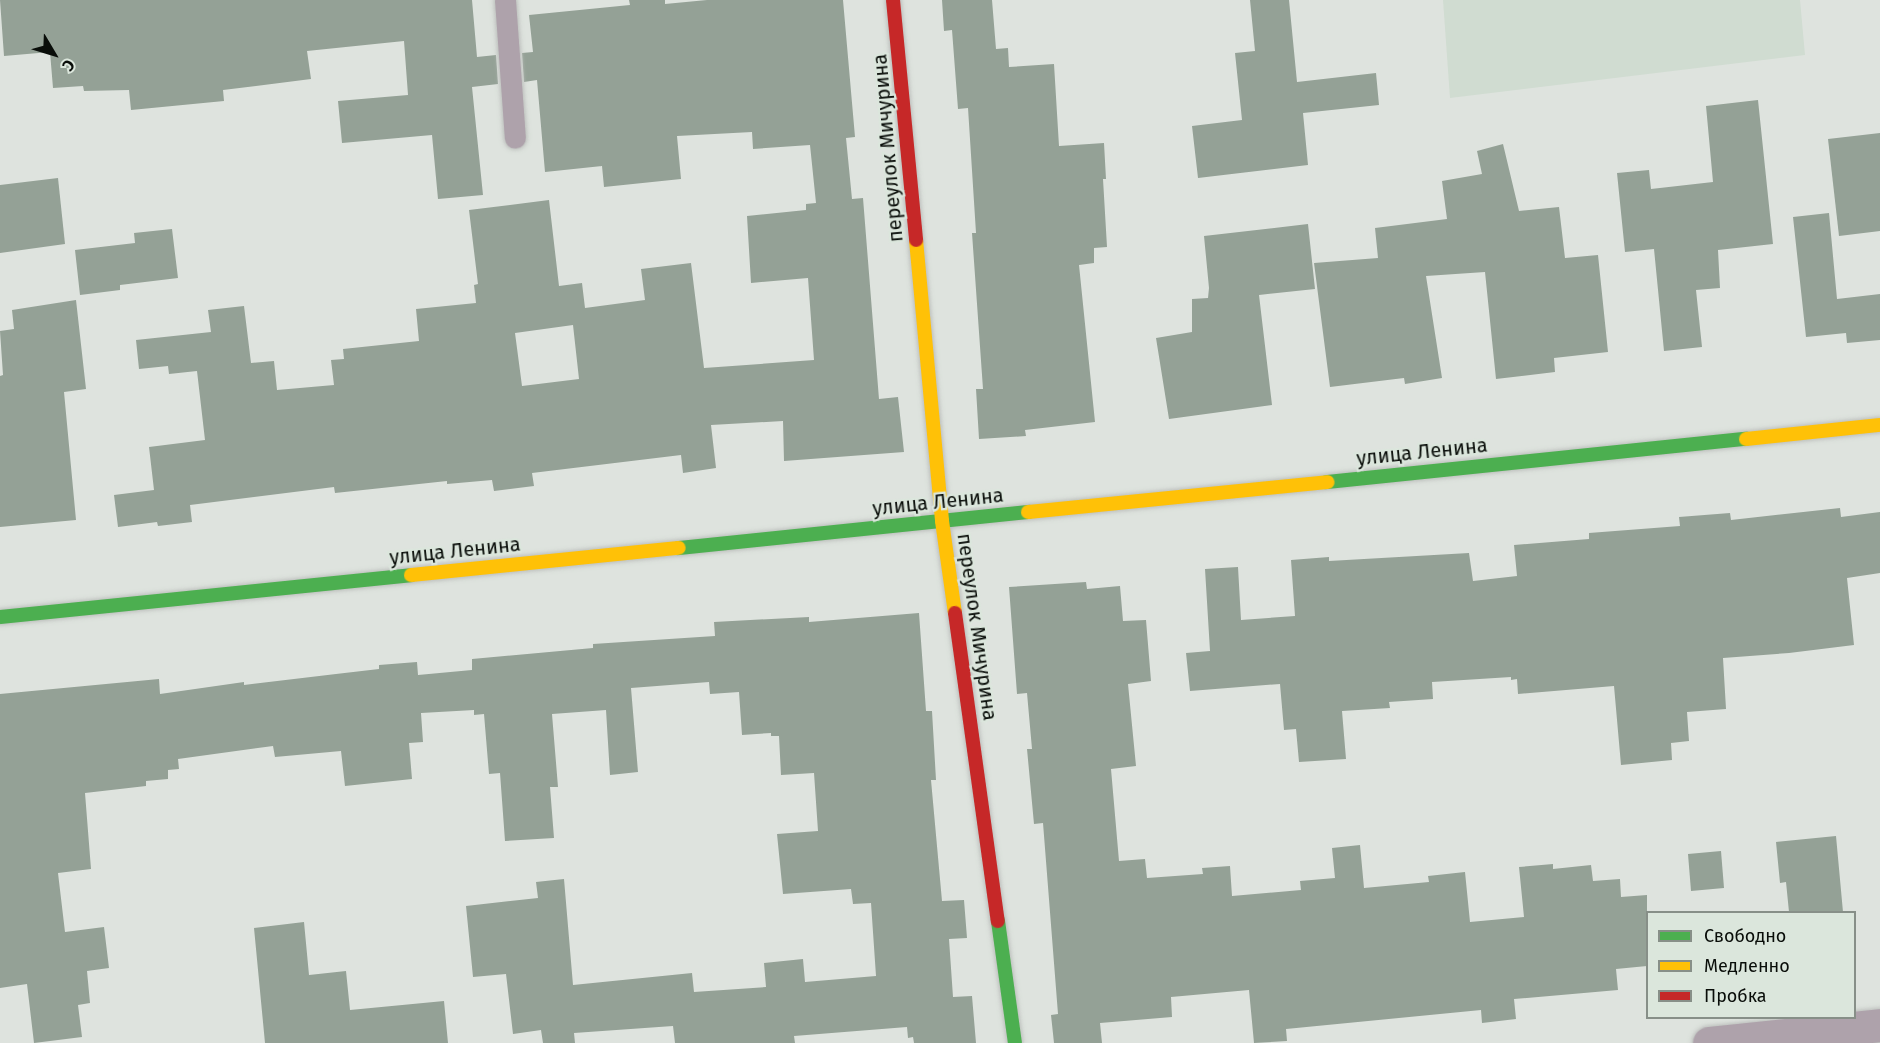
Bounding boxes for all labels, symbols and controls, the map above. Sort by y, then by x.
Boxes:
north arrow [24,24,84,84]
street label: переулок Мичурина [868,53,908,243]
text: С [58,56,79,75]
street label: улица Ленина [1355,433,1489,471]
street label: улица Ленина [871,483,1005,521]
street label: улица Ленина [388,532,522,570]
street label: переулок Мичурина [952,532,1002,722]
legend [1646,911,1856,1019]
text: Свободно [1704,925,1786,947]
text: Медленно [1704,955,1790,977]
text: Пробка [1704,985,1767,1007]

